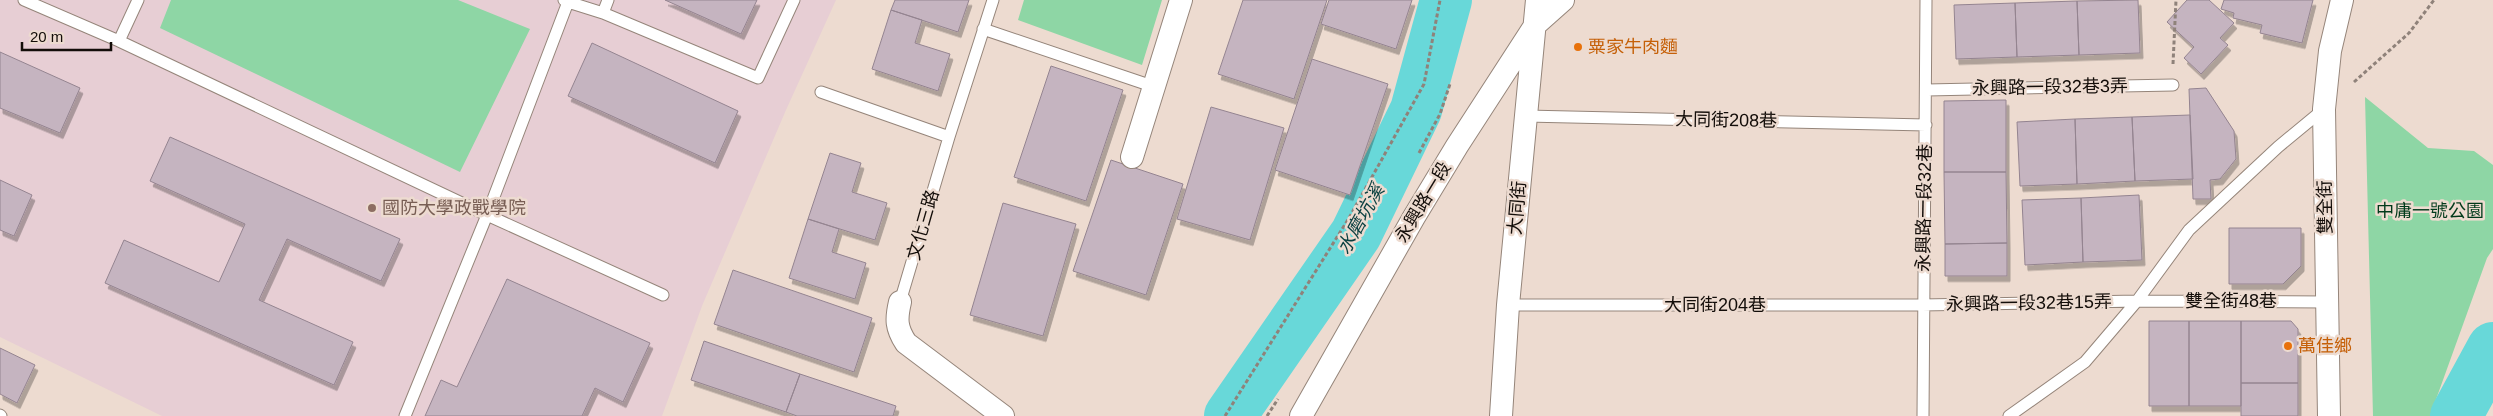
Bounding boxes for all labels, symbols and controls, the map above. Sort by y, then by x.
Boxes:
scale bar [22,20,111,52]
text: 20 m [30,28,63,45]
place label: 粟家牛肉麵 [1588,37,1678,57]
marker: 粟家牛肉麵 [1572,41,1584,53]
street label: 永興路一段32巷3弄 [1972,76,2128,98]
street label: 大同街208巷 [1675,109,1777,131]
street label: 永興路一段32巷 [1913,144,1935,272]
street label: 永興路一段 [1391,158,1455,246]
water label: 水磨坑溪 [1333,178,1389,258]
street label: 大同街 [1505,180,1529,236]
street label: 雙全街 [2315,180,2335,234]
street label: 文化三路 [903,188,943,262]
place label: 國防大學政戰學院 [382,198,526,218]
park label: 中庸一號公園 [2376,201,2484,221]
marker: 國防大學政戰學院 [366,202,378,214]
street label: 雙全街48巷 [2185,291,2277,311]
street label: 永興路一段32巷15弄 [1946,292,2112,314]
street label: 大同街204巷 [1664,295,1766,315]
place label: 萬佳鄉 [2298,336,2352,356]
marker: 萬佳鄉 [2282,340,2294,352]

